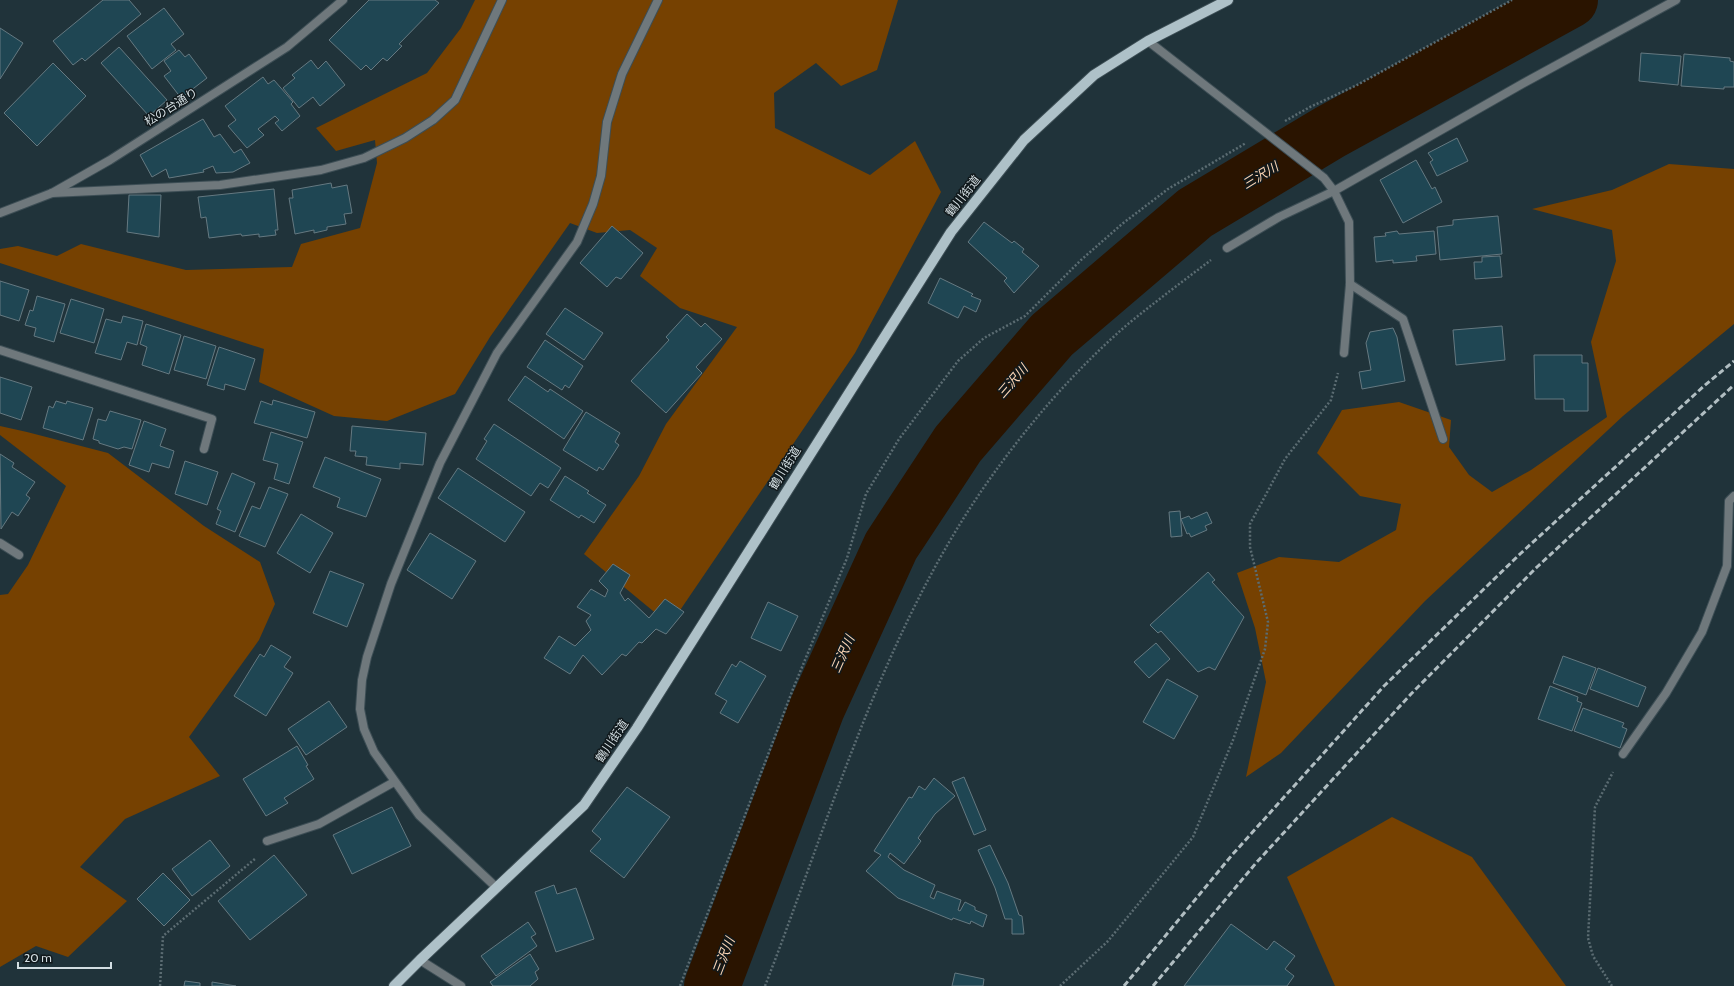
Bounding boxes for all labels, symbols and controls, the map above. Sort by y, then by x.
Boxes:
street label: 松の台通り [141,84,200,129]
water label: 三沢川 [1239,157,1283,192]
street label: 鶴川街道 [942,172,983,219]
water label: 三沢川 [993,360,1032,401]
street label: 鶴川街道 [765,443,804,492]
water label: 三沢川 [827,631,858,675]
street label: 鶴川街道 [592,717,631,765]
water label: 三沢川 [709,933,738,977]
scale bar [18,944,111,970]
text: 20 m [24,950,52,965]

